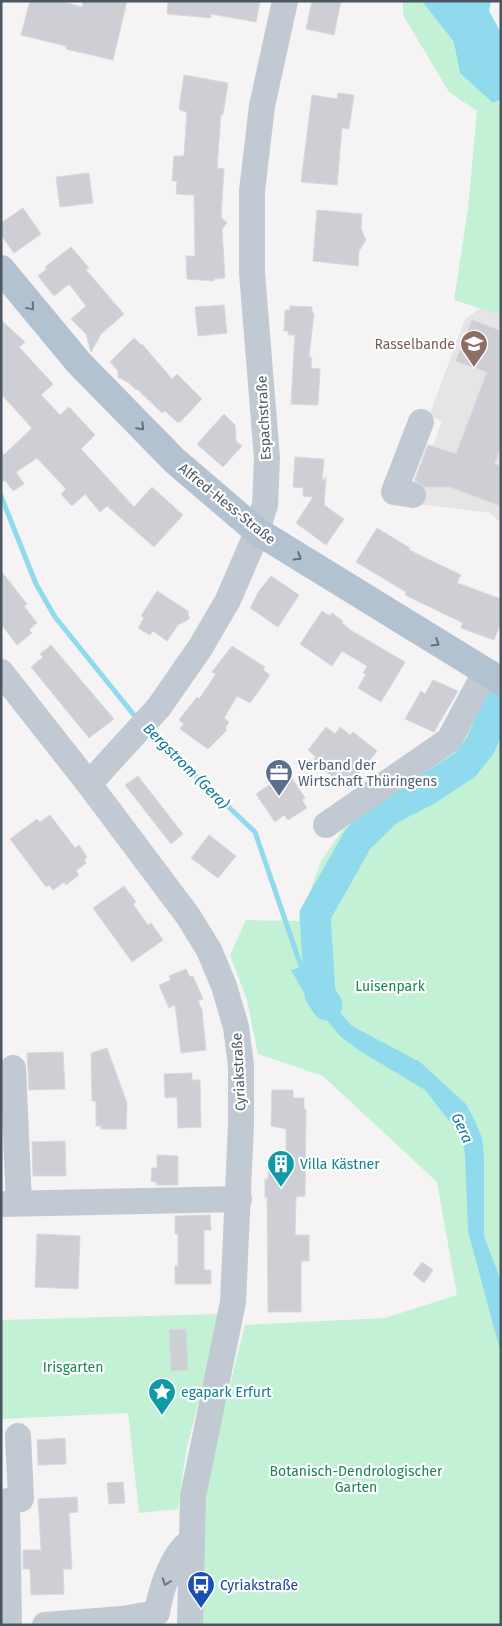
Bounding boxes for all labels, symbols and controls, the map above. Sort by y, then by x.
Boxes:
one-way arrow [26,301,34,310]
school or university icon: Rasselbande [459,329,489,368]
place label: Rasselbande [375,336,455,353]
street label: Espachstraße [253,375,275,461]
one-way arrow [135,421,144,430]
street label: Alfred-Hess-Straße [175,460,279,548]
one-way arrow [292,551,301,561]
one-way arrow [430,636,439,646]
water label: Bergstrom (Gera) [139,719,233,813]
place label: Verband der Wirtschaft Thüringens [298,757,438,790]
office icon: Verband der Wirtschaft Thüringens [264,758,294,797]
park label: Luisenpark [355,978,426,995]
street label: Cyriakstraße [228,1033,250,1111]
water label: Gera [447,1110,477,1146]
building icon: Villa Kästner [266,1149,296,1188]
place label: Villa Kästner [300,1156,380,1173]
park label: Irisgarten [43,1359,103,1376]
place icon: egapark Erfurt [147,1377,177,1416]
place label: egapark Erfurt [181,1384,272,1401]
park label: Botanisch-Dendrologischer Garten [270,1463,443,1496]
bus stop icon: Cyriakstraße [186,1570,216,1609]
place label: Cyriakstraße [220,1577,298,1594]
one-way arrow [162,1578,172,1586]

